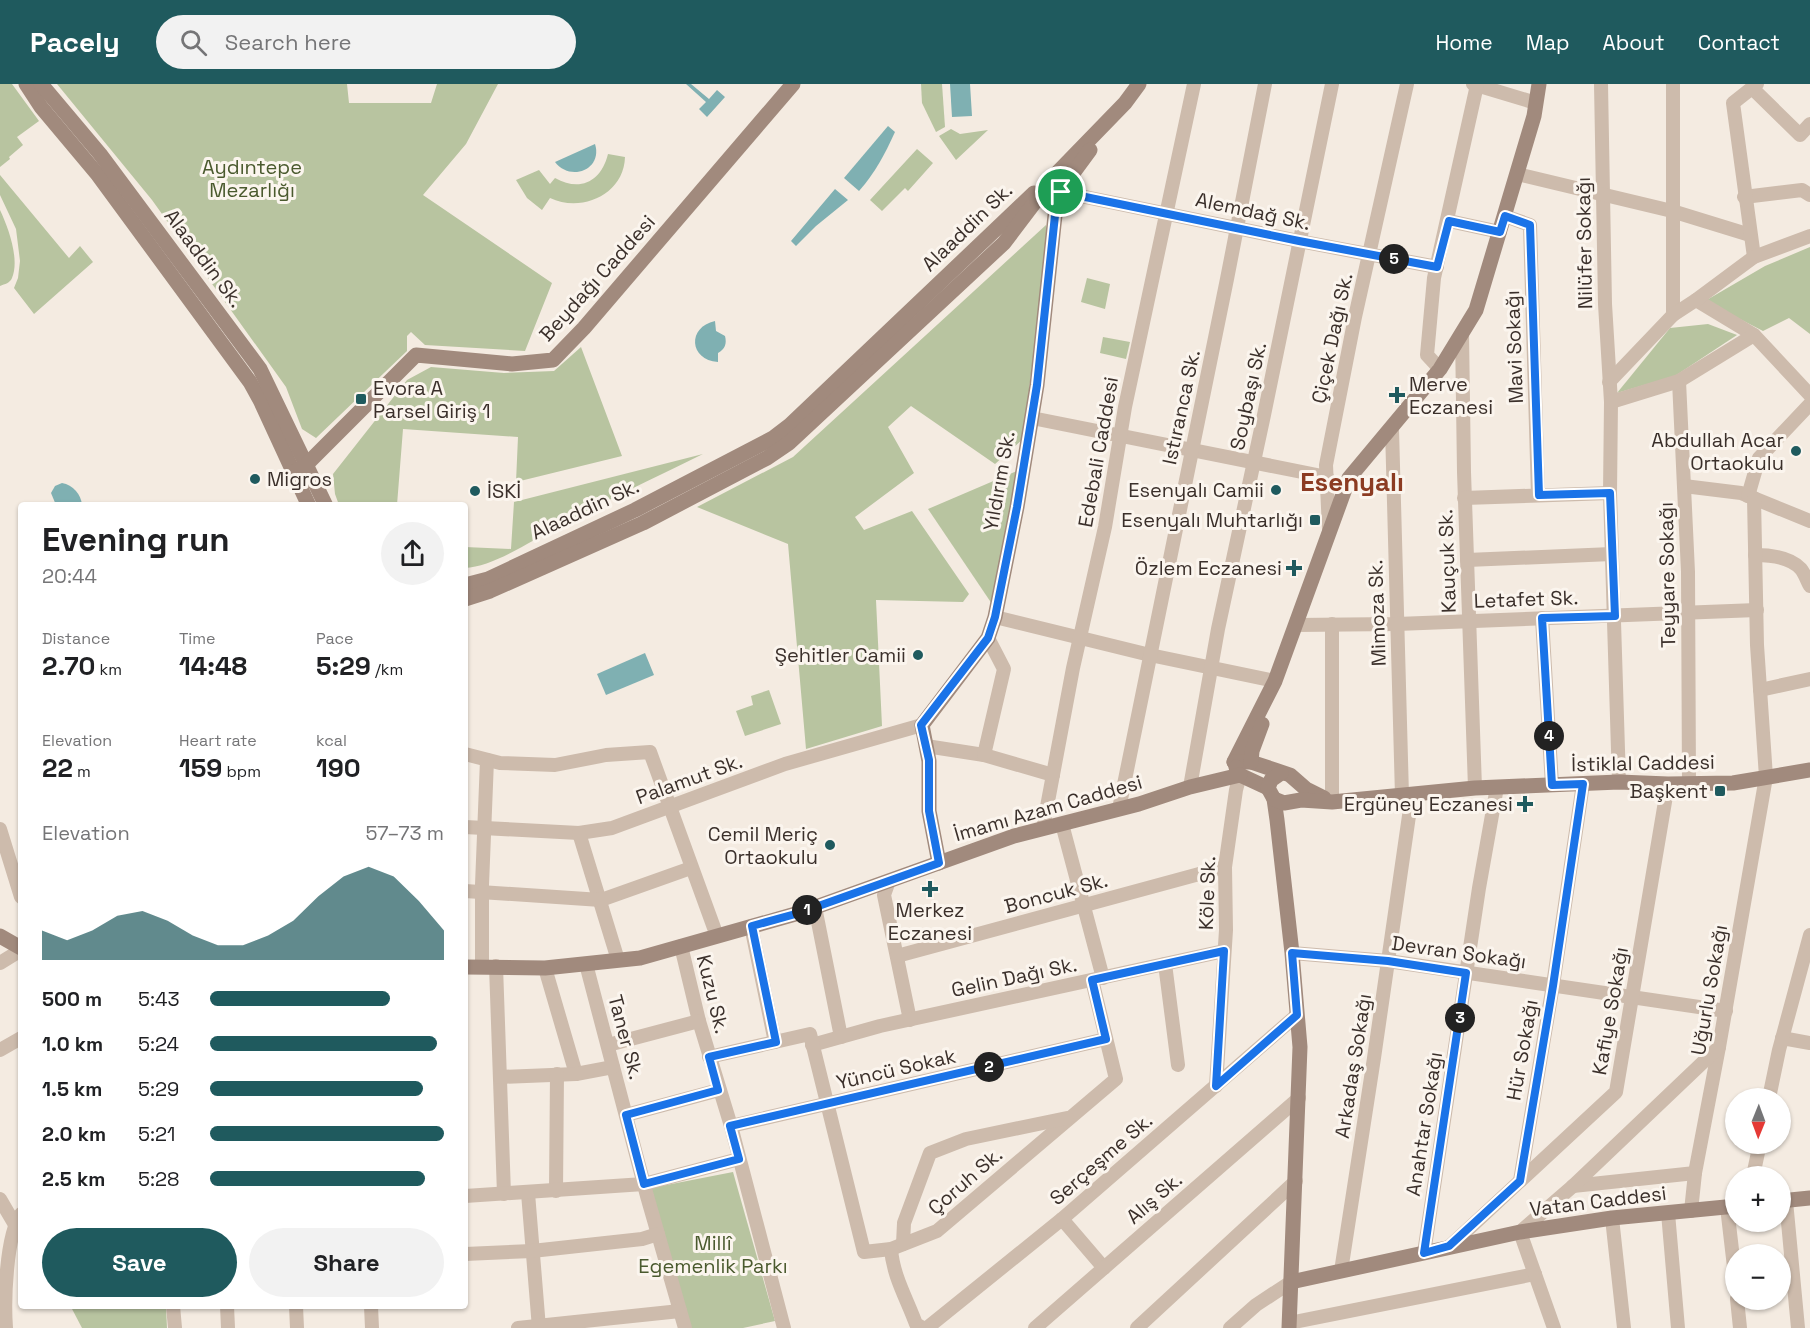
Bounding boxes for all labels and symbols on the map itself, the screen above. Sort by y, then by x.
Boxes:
park label: Aydıntepe Mezarlığı [202,154,302,203]
pin [1035,166,1086,217]
street label: Alaaddin Sk. [916,177,1018,277]
street label: Nilüfer Sokağı [1570,177,1598,309]
street label: Alemdağ Sk. [1193,186,1313,236]
street label: Alaaddin Sk. [159,204,249,312]
street label: Beydağı Caddesi [533,209,661,347]
pin: 5 [1379,244,1409,274]
street label: Çiçek Dağı Sk. [1305,270,1359,406]
street label: Mavi Sokağı [1499,290,1529,404]
street label: Soybaşı Sk. [1224,340,1272,452]
street label: Istıranca Sk. [1156,347,1206,467]
place label: Merve Eczanesi [1409,371,1493,420]
place label: Evora A Parsel Giriş 1 [373,375,491,424]
street label: Edebali Caddesi [1072,375,1124,529]
marker: Merve Eczanesi [1390,388,1404,402]
marker: Evora A Parsel Giriş 1 [354,392,368,406]
place label: Abdullah Acar Ortaokulu [1651,427,1784,476]
street label: Yıldırım Sk. [977,429,1021,533]
marker: Abdullah Acar Ortaokulu [1789,444,1803,458]
district label: Esenyalı [1300,465,1404,499]
place label: Migros [267,466,332,492]
marker: Migros [248,472,262,486]
street label: Alaaddin Sk. [527,473,643,545]
place label: Esenyalı Camii [1128,477,1264,503]
place label: İSKİ [487,478,521,504]
marker: Esenyalı Camii [1269,483,1283,497]
marker: İSKİ [468,484,482,498]
street label: Teyyare Sokağı [1653,502,1681,648]
place label: Esenyalı Muhtarlığı [1121,507,1303,533]
street label: Kauçuk Sk. [1432,509,1462,613]
marker: Esenyalı Muhtarlığı [1308,513,1322,527]
place label: Özlem Eczanesi [1135,555,1282,581]
street label: Mimoza Sk. [1362,559,1392,667]
marker: Özlem Eczanesi [1287,561,1301,575]
street label: Letafet Sk. [1473,584,1579,614]
place label: Şehitler Camii [775,642,906,668]
marker: Şehitler Camii [911,648,925,662]
pin: 4 [1534,721,1564,751]
street label: Palamut Sk. [632,748,746,810]
street label: İstiklal Caddesi [1571,749,1715,777]
street label: İmamı Azam Caddesi [951,769,1145,847]
place label: Başkent [1630,778,1708,804]
marker: Başkent [1713,784,1727,798]
place label: Ergüney Eczanesi [1344,791,1513,817]
marker: Ergüney Eczanesi [1518,797,1532,811]
place label: Cemil Meriç Ortaokulu [708,821,818,870]
marker: Cemil Meriç Ortaokulu [823,838,837,852]
street label: Köle Sk. [1193,856,1221,930]
street label: Boncuk Sk. [1001,867,1111,919]
marker: Merkez Eczanesi [923,882,937,896]
pin: 1 [792,895,822,925]
place label: Merkez Eczanesi [888,897,972,946]
street label: Uğurlu Sokağı [1685,923,1733,1057]
street label: Devran Sokağı [1390,930,1528,974]
street label: Kafiye Sokağı [1586,945,1634,1077]
street label: Gelin Dağı Sk. [949,951,1079,1003]
street label: Kuzu Sk. [691,952,735,1036]
street label: Taner Sk. [602,992,650,1082]
street label: Arkadaş Sokağı [1329,992,1377,1140]
street label: Hür Sokağı [1500,997,1544,1103]
pin: 3 [1445,1003,1475,1033]
street label: Yüncü Sokak [834,1043,959,1095]
street label: Anahtar Sokağı [1400,1050,1448,1198]
pin: 2 [974,1052,1004,1082]
north arrow [1725,1088,1791,1154]
street label: Serçeşme Sk. [1044,1107,1158,1211]
street label: Çoruh Sk. [922,1142,1008,1220]
street label: Alış Sk. [1121,1166,1187,1230]
street label: Vatan Caddesi [1528,1180,1668,1222]
park label: Millî Egemenlik Parkı [638,1230,788,1279]

